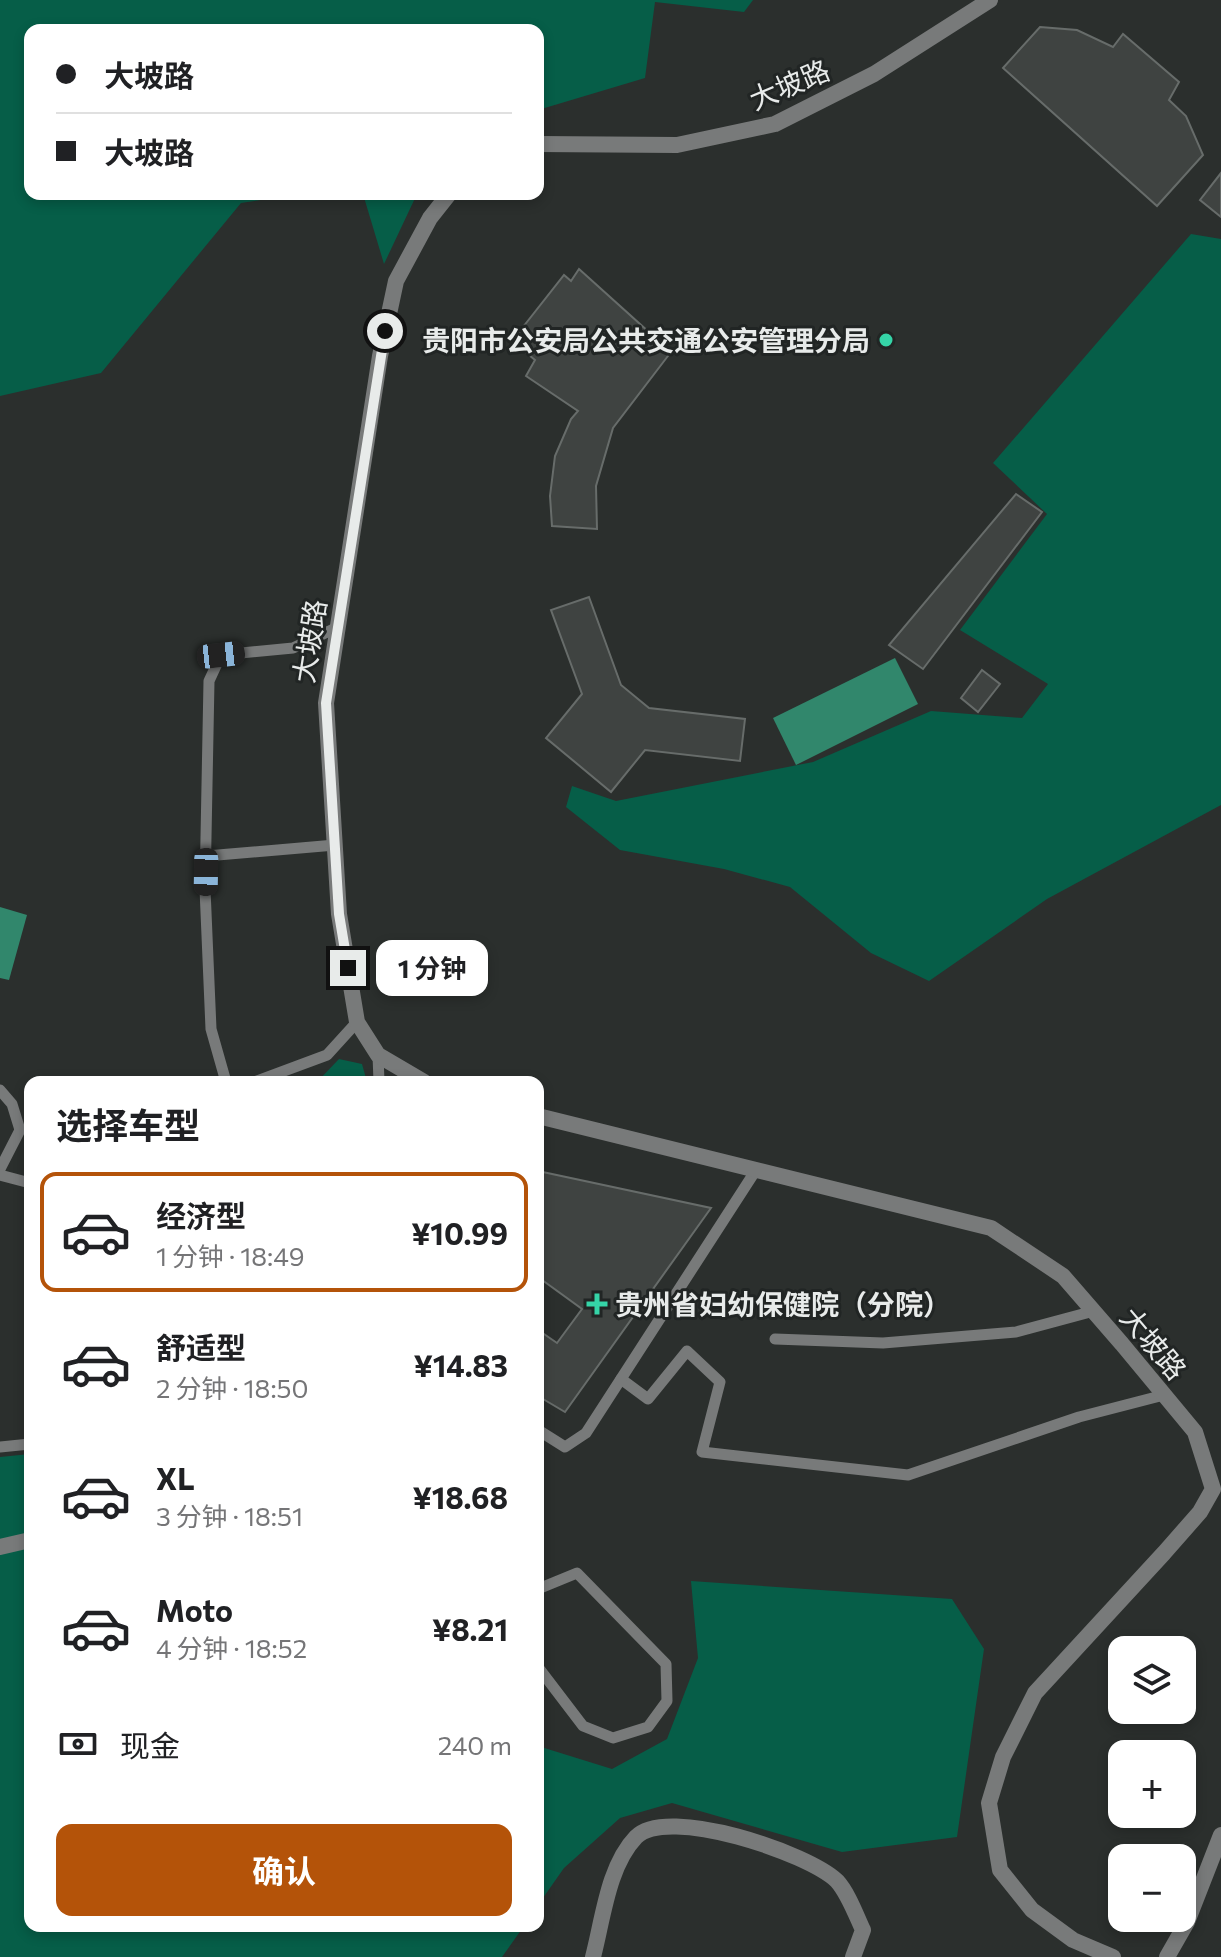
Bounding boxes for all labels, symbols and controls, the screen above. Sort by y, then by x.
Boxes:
street label: 大坡路 [744,52,834,116]
text: 大坡路 [104,56,194,93]
text: 大坡路 [104,133,194,170]
route start [367,313,403,349]
place label: 贵阳市公安局公共交通公安管理分局 [422,323,870,357]
marker: 贵阳市公安局公共交通公安管理分局 [877,331,895,349]
street label: 大坡路 [286,597,332,685]
car [196,641,246,669]
car [194,848,218,896]
callout: 1 分钟 [376,940,488,996]
route end [330,950,366,986]
text: 1 分钟 [398,952,466,983]
text: 选择车型 [56,1102,200,1146]
icon: car [60,1196,132,1268]
text: 经济型 [156,1196,246,1233]
text: ¥10.99 [411,1214,508,1251]
text: 1 分钟 · 18:49 [156,1240,305,1271]
place label: 贵州省妇幼保健院（分院） [615,1287,951,1321]
marker: 贵州省妇幼保健院（分院） [586,1293,608,1315]
street label: 大坡路 [1114,1300,1194,1386]
icon: car [60,1328,132,1400]
text: 舒适型 [156,1328,246,1365]
text: ¥14.83 [414,1346,508,1383]
text: 2 分钟 · 18:50 [156,1372,308,1403]
text: XL [156,1459,195,1496]
icon: car [60,1460,132,1532]
text: ¥18.68 [412,1478,508,1515]
text: 3 分钟 · 18:51 [156,1500,303,1531]
text: Moto [156,1591,233,1628]
icon: car [60,1592,132,1664]
text: ¥8.21 [432,1610,508,1647]
text: 4 分钟 · 18:52 [156,1632,307,1663]
map controls [1108,1636,1196,1932]
button: layers [1108,1636,1196,1724]
icon: cash [56,1722,100,1766]
text: 现金 [120,1726,180,1763]
text: 240 m [438,1729,512,1760]
button: + [1108,1740,1196,1828]
button: 确认 [56,1824,512,1916]
button: − [1108,1844,1196,1932]

